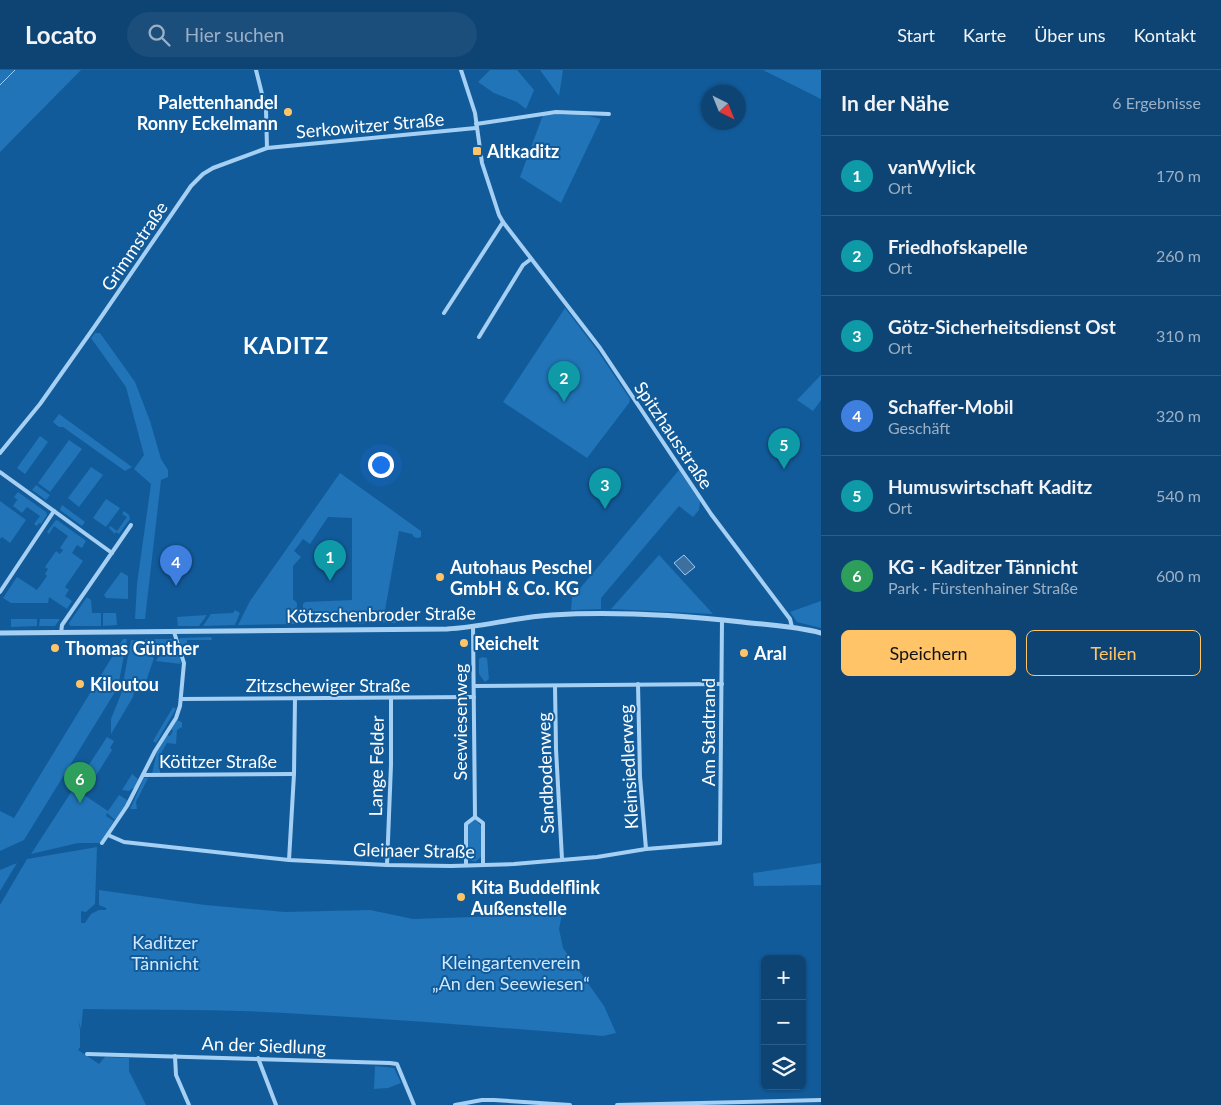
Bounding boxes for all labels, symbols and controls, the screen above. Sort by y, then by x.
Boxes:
search box [127,12,477,57]
text: Locato [25,20,97,49]
icon: search [145,21,173,49]
text: Hier suchen [185,23,284,46]
text: Start [897,24,935,46]
text: Karte [963,24,1006,46]
text: Über uns [1034,24,1106,46]
text: Kontakt [1134,24,1196,46]
north arrow [701,85,746,130]
text: In der Nähe [841,90,949,115]
place label: Palettenhandel Ronny Eckelmann [137,91,278,134]
text: 6 Ergebnisse [1112,93,1201,112]
marker: Palettenhandel Ronny Eckelmann [282,106,294,118]
street label: Serkowitzer Straße [295,108,445,142]
place label: Altkaditz [486,140,559,162]
marker: Altkaditz [471,145,483,157]
text: vanWylick [888,155,976,178]
text: 1 [852,166,862,185]
text: 170 m [1156,166,1201,185]
text: Ort [888,178,912,197]
street label: Grimmstraße [96,197,172,295]
text: Friedhofskapelle [888,235,1028,258]
text: 2 [852,246,862,265]
text: 260 m [1156,246,1201,265]
text: Ort [888,258,912,277]
text: Götz-Sicherheitsdienst Ost [888,315,1116,338]
text: 3 [852,326,862,345]
text: 310 m [1156,326,1201,345]
district label: KADITZ [243,332,329,359]
text: Ort [888,338,912,357]
pin: 2 [548,361,580,402]
street label: Spitzhausstraße [630,377,718,493]
text: Schaffer-Mobil [888,395,1014,418]
text: 4 [852,406,862,425]
text: 320 m [1156,406,1201,425]
text: Geschäft [888,418,950,437]
pin: 5 [768,428,800,469]
your location [368,452,394,478]
pin: 3 [589,468,621,509]
text: Humuswirtschaft Kaditz [888,475,1092,498]
text: 5 [852,486,862,505]
text: 540 m [1156,486,1201,505]
text: Ort [888,498,912,517]
pin: 1 [314,540,346,581]
pin: 4 [160,545,192,586]
text: KG - Kaditzer Tännicht [888,555,1078,578]
place label: Autohaus Peschel GmbH & Co. KG [449,556,592,599]
text: 6 [852,566,862,585]
text: 600 m [1156,566,1201,585]
marker: Autohaus Peschel GmbH & Co. KG [434,571,446,583]
text: Park · Fürstenhainer Straße [888,578,1078,597]
street label: Kötzschenbroder Straße [286,601,476,627]
button: Speichern [841,630,1016,676]
button: Teilen [1026,630,1201,676]
place label: Reichelt [474,632,539,654]
place label: Thomas Günther [65,637,199,659]
marker: Reichelt [458,637,470,649]
marker: Thomas Günther [49,642,61,654]
place label: Aral [753,642,787,664]
marker: Aral [738,647,750,659]
street label: Seewiesenweg [449,664,471,780]
place label: Kiloutou [90,673,159,695]
street label: Zitzschewiger Straße [246,674,410,696]
marker: Kiloutou [74,678,86,690]
street label: Am Stadtrand [697,678,719,786]
street label: Kleinsiedlerweg [614,704,642,830]
street label: Sandbodenweg [532,712,558,834]
street label: Lange Felder [364,715,388,817]
street label: Kötitzer Straße [159,750,277,772]
pin: 6 [64,762,96,803]
street label: Gleinaer Straße [353,838,475,862]
place label: Kita Buddelflink Außenstelle [470,876,600,919]
marker: Kita Buddelflink Außenstelle [455,891,467,903]
park label: Kaditzer Tännicht [131,931,199,974]
park label: Kleingartenverein „An den Seewiesen“ [432,951,590,994]
map controls [761,955,806,1090]
button: + [761,955,806,1000]
button: − [761,1000,806,1045]
street label: An der Siedlung [201,1032,327,1058]
button: layers [761,1045,806,1090]

